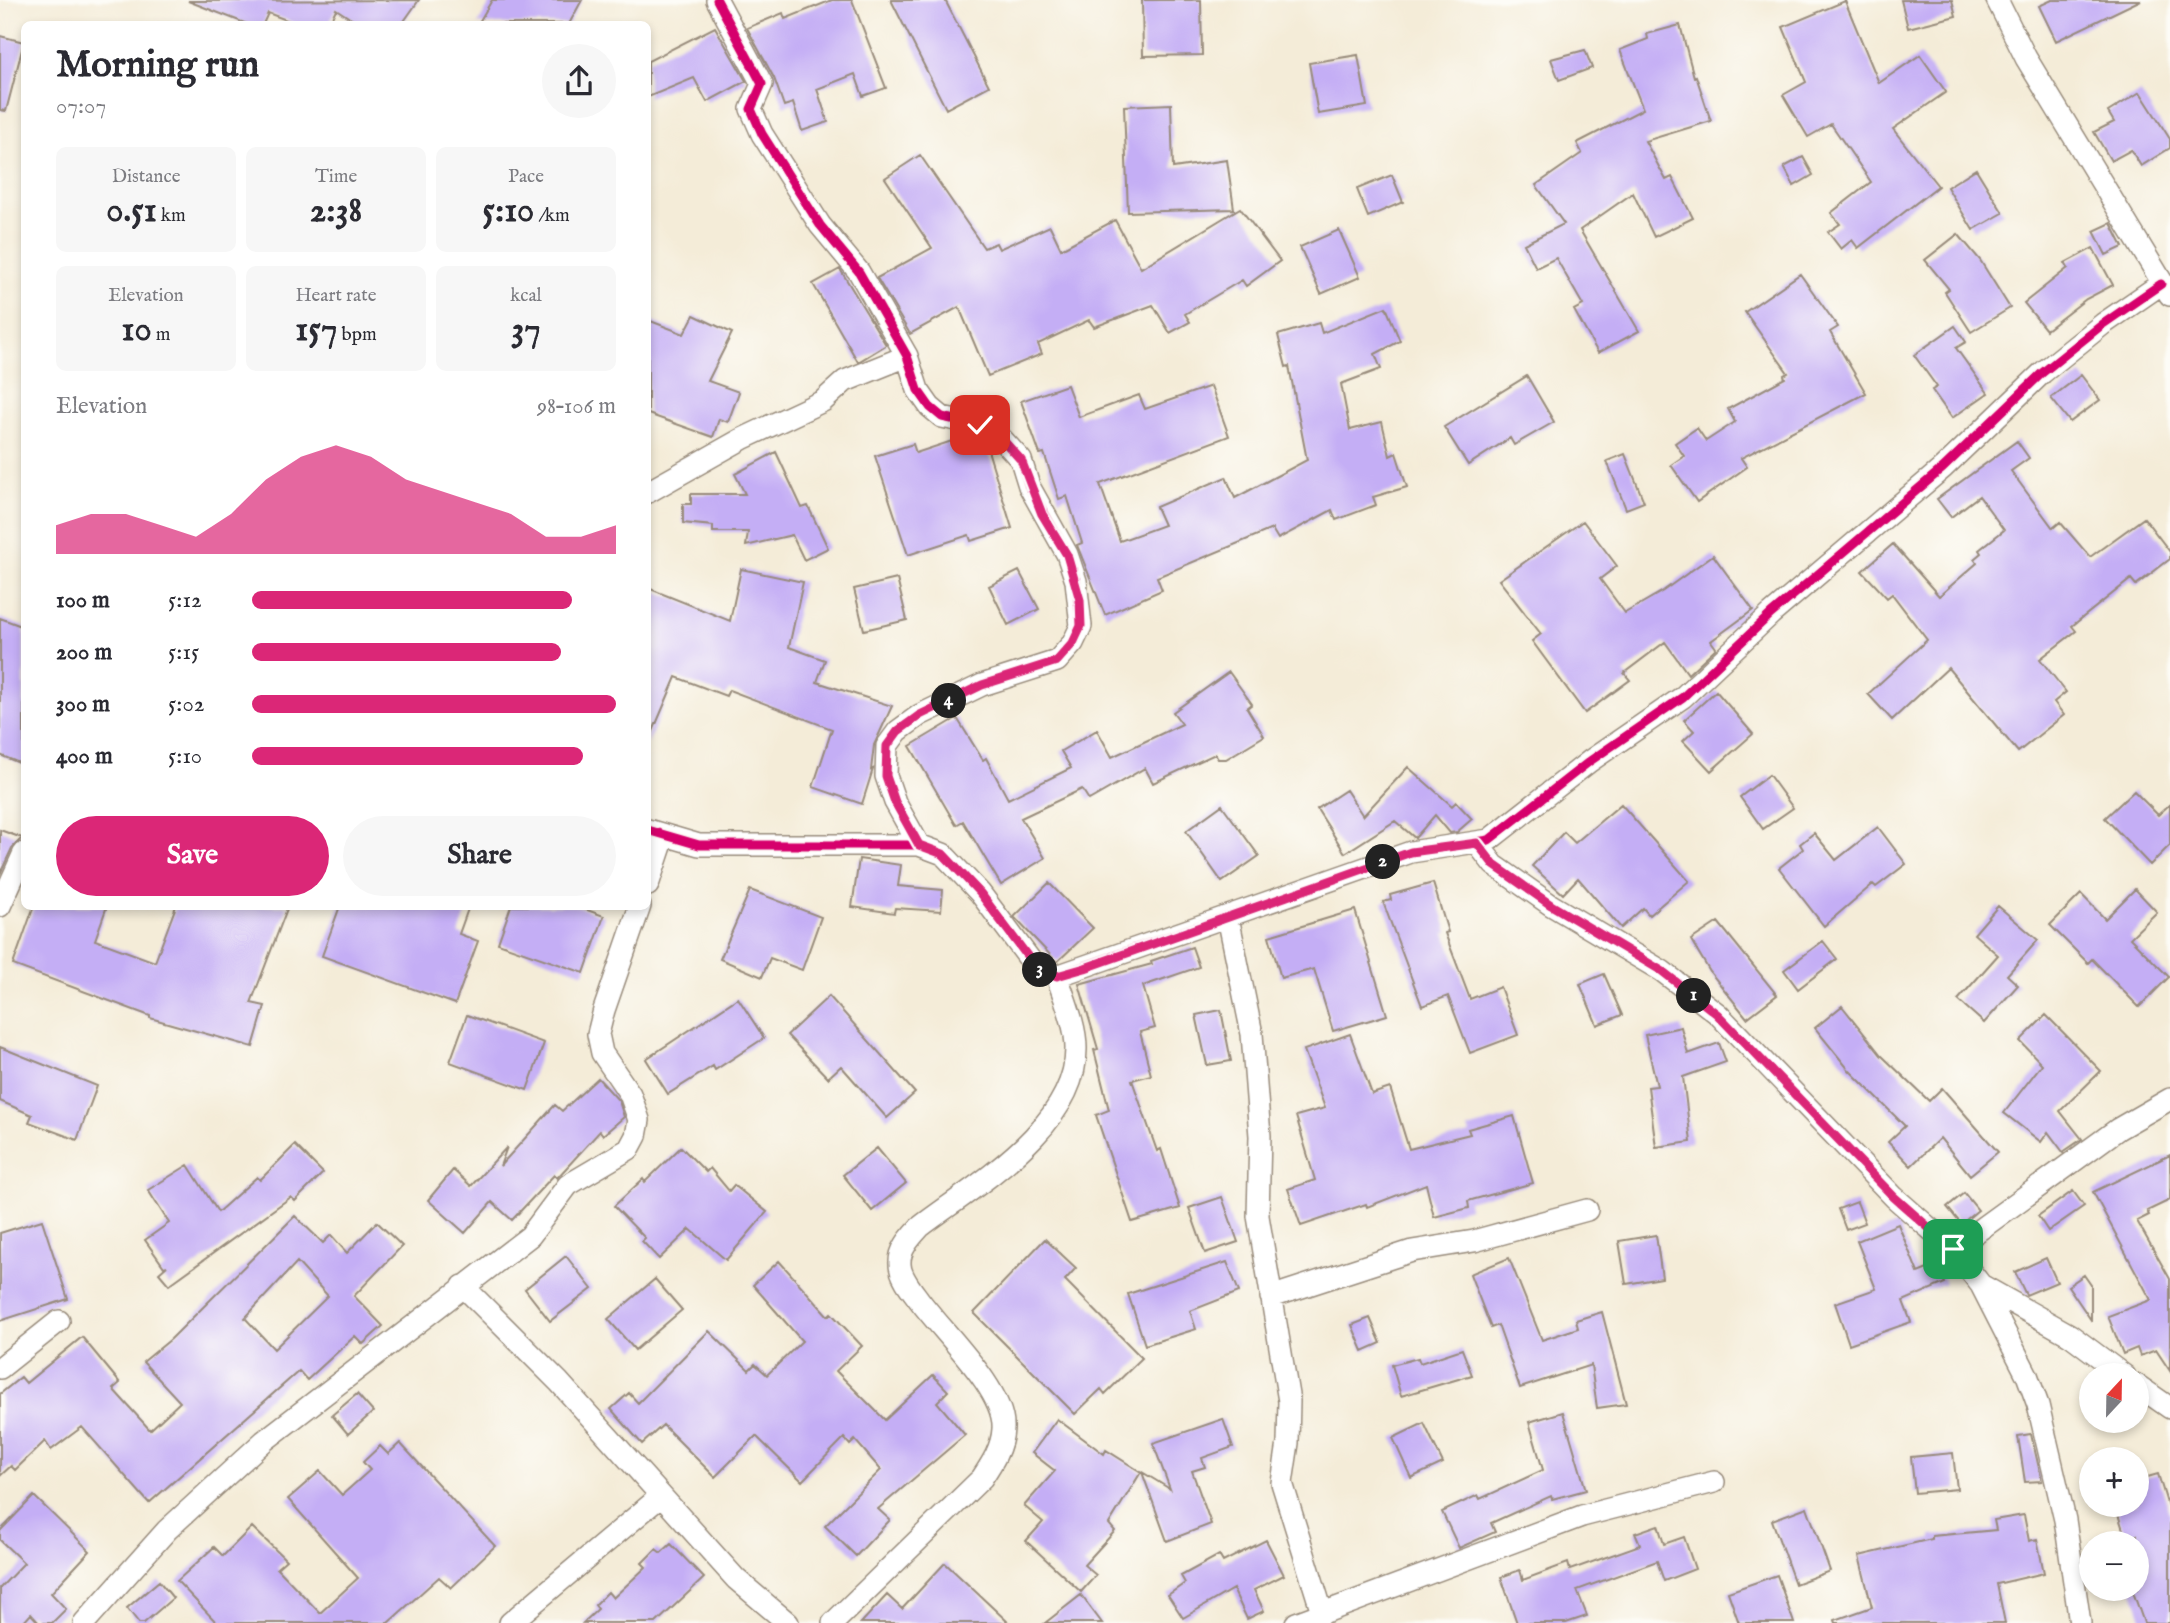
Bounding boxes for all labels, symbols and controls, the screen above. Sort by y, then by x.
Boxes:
text: Morning run [56,42,259,90]
button: share [542,44,616,118]
text: 07:07 [56,92,106,121]
text: Distance [112,165,180,189]
text: Time [315,165,357,189]
text: Pace [508,165,544,189]
text: 0.51 [106,189,157,234]
text: 2:38 [310,189,362,234]
text: 5:10 [482,189,534,234]
text: km [157,204,186,228]
text: /km [534,204,570,228]
text: Elevation [108,284,184,308]
text: Heart rate [295,284,377,308]
text: kcal [510,284,542,308]
text: 10 [122,308,152,353]
text: 157 [295,308,337,353]
text: 37 [511,308,541,353]
text: m [152,323,170,347]
text: bpm [337,323,377,347]
text: Elevation [56,392,147,421]
text: 98–106 m [537,392,616,421]
pin [950,395,1010,455]
icon: check [961,406,999,444]
text: 100 m [56,586,110,615]
text: 5:12 [168,586,202,615]
text: 200 m [56,638,112,667]
text: 5:15 [168,638,199,667]
pin: 4 [932,684,967,718]
text: 4 [944,688,953,712]
text: 300 m [56,690,110,719]
text: 5:02 [168,690,205,719]
text: 400 m [56,742,113,771]
text: 5:10 [168,742,202,771]
button: Save [56,816,329,896]
button: Share [343,816,616,896]
pin: 2 [1366,844,1400,880]
text: 2 [1378,849,1387,873]
pin: 3 [1023,953,1058,988]
text: 3 [1036,957,1043,981]
pin: 1 [1676,978,1712,1014]
text: 1 [1690,983,1697,1007]
pin [1923,1219,1983,1279]
icon: arrive [1934,1230,1972,1268]
north arrow [2079,1363,2149,1433]
map controls [2079,1363,2149,1601]
button: + [2079,1447,2149,1517]
button: − [2079,1531,2149,1601]

